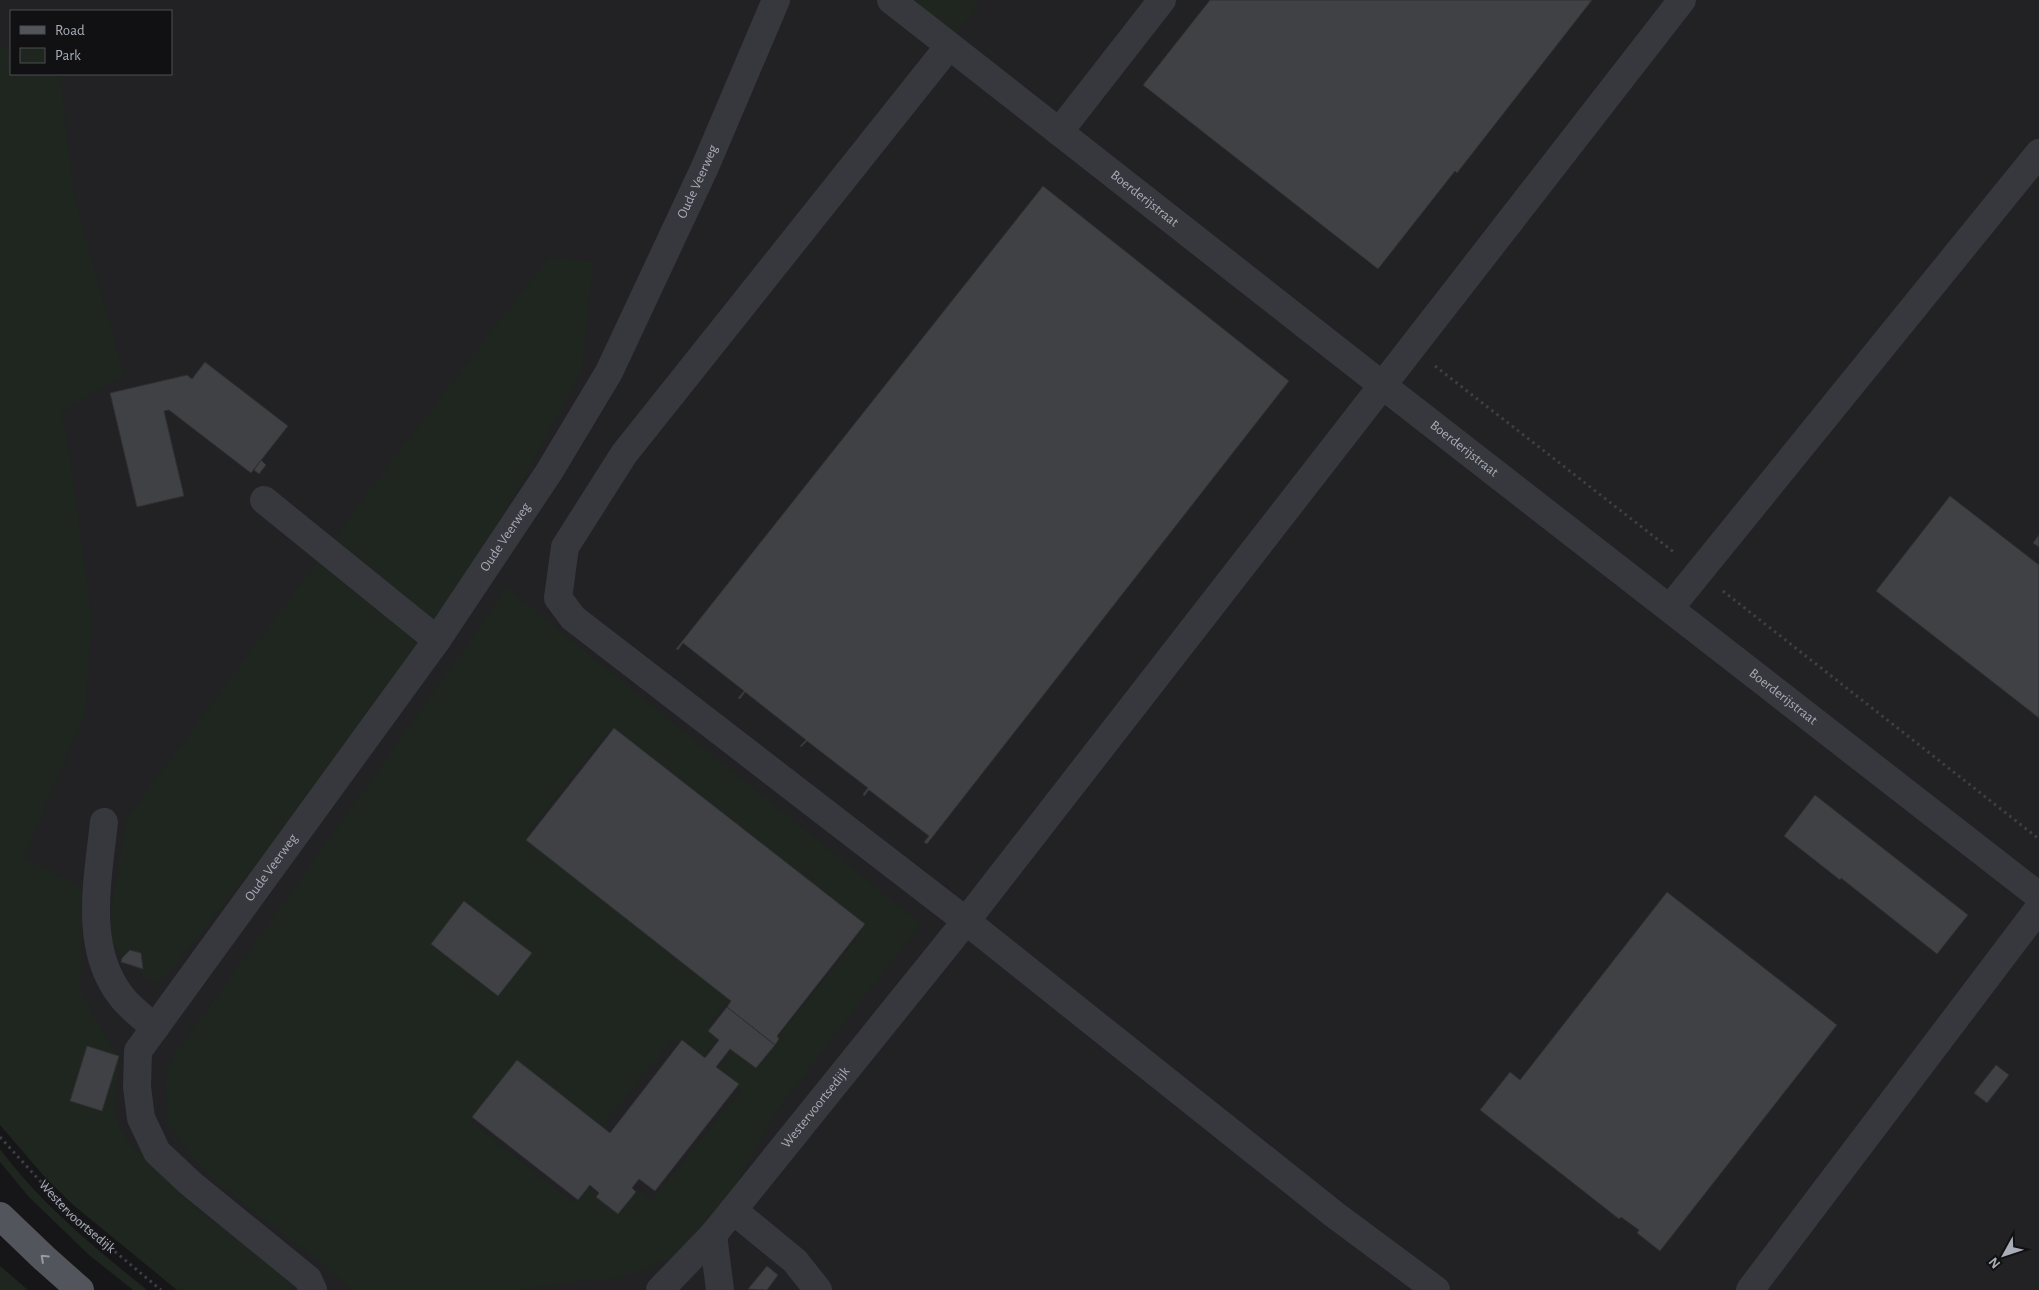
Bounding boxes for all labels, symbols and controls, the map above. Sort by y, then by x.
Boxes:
legend [10,10,172,75]
text: Road [55,23,85,38]
text: Park [55,48,81,63]
street label: Oude Veerweg [675,143,721,221]
street label: Boerderijstraat [1108,168,1181,230]
street label: Boerderijstraat [1427,418,1501,480]
street label: Oude Veerweg [478,500,533,574]
street label: Boerderijstraat [1746,666,1820,728]
street label: Oude Veerweg [242,831,300,904]
street label: Westervoortsedijk [779,1064,853,1151]
street label: Westervoortsedijk [36,1177,119,1256]
north arrow [1979,1230,2029,1280]
text: N [1986,1254,2003,1271]
one-way arrow [40,1255,49,1264]

